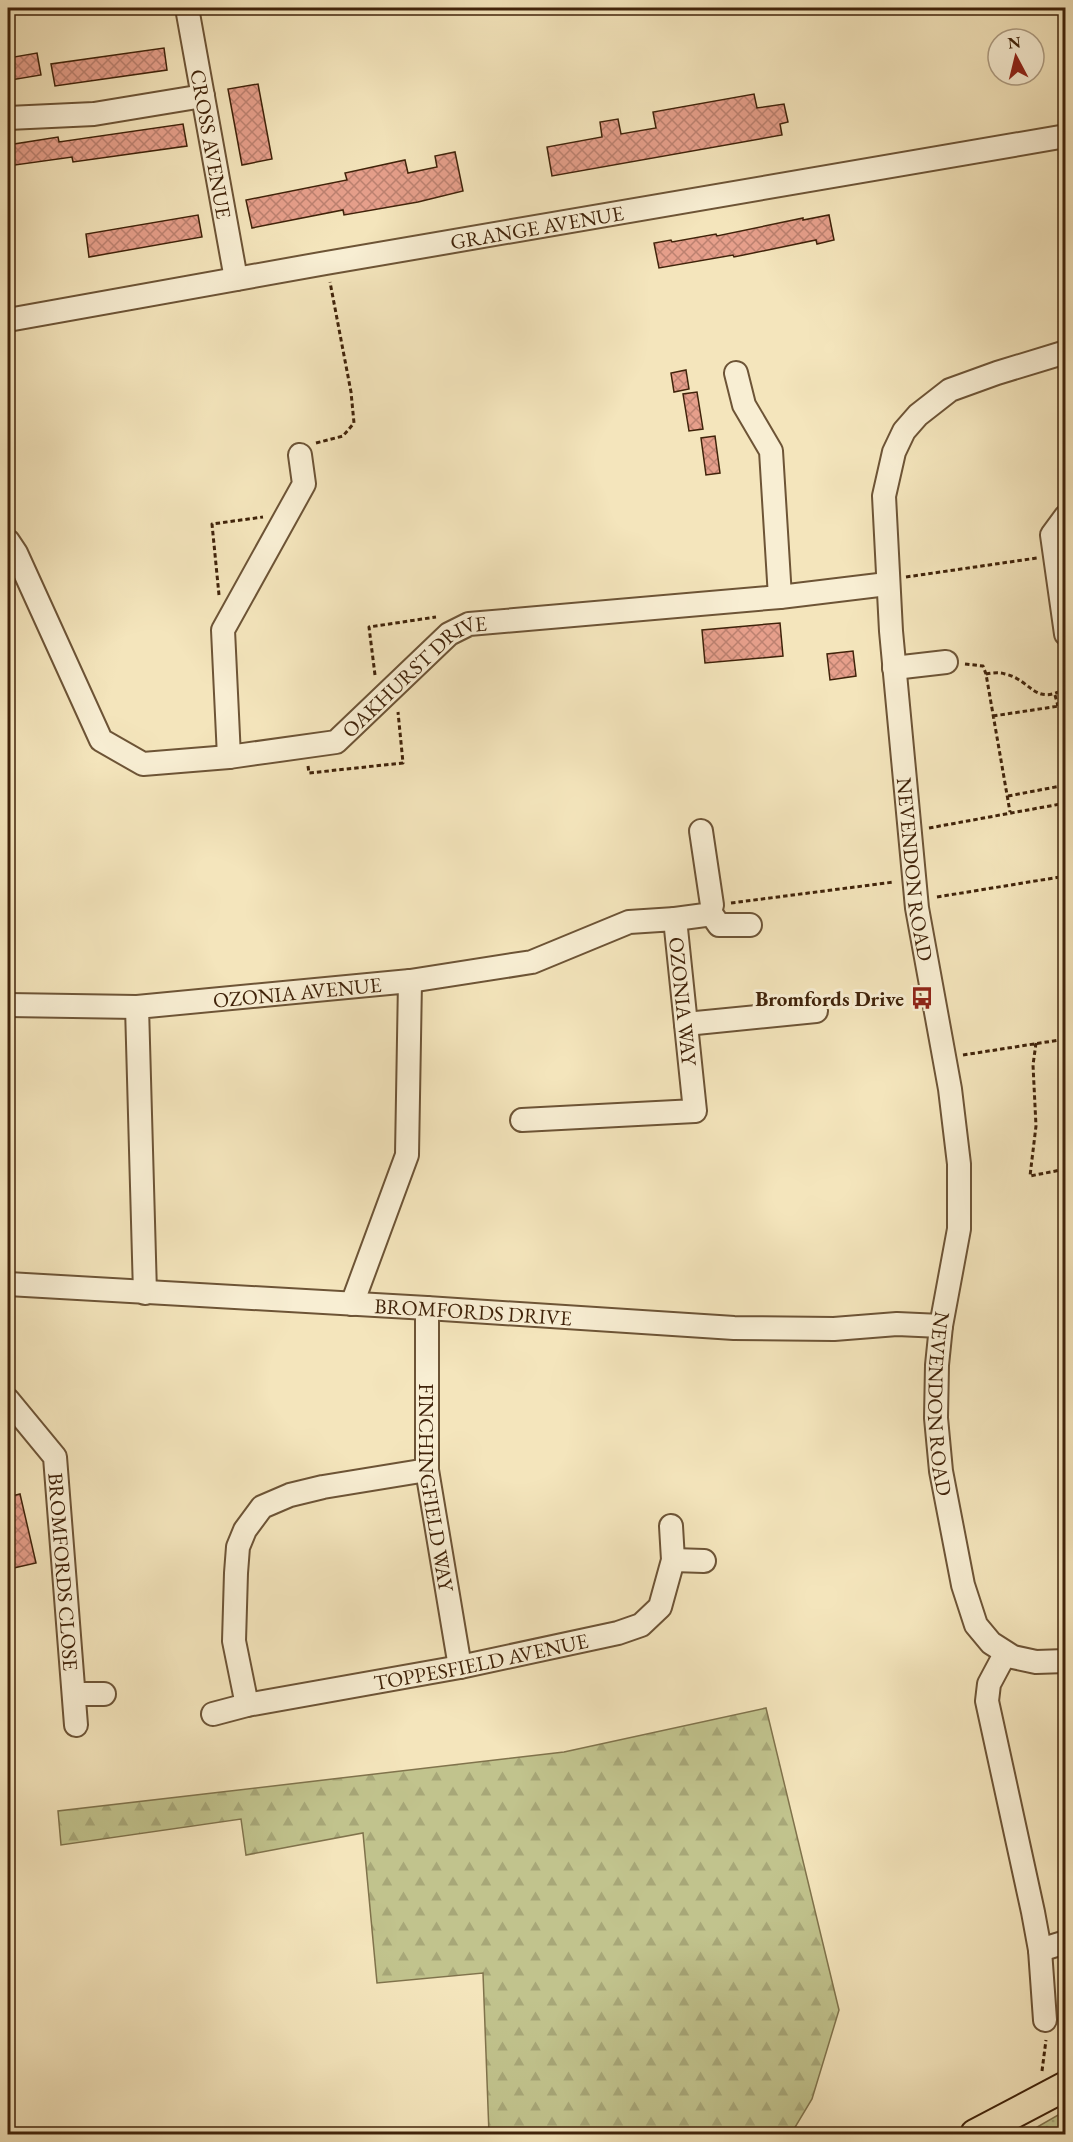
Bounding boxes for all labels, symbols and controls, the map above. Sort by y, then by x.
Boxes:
north arrow [986,27,1046,87]
text: N [1007,31,1022,54]
street label: CROSS AVENUE [185,67,238,221]
street label: GRANGE AVENUE [448,199,626,255]
street label: OAKHURST DRIVE [336,609,488,743]
street label: NEVENDON ROAD [891,776,940,963]
street label: OZONIA WAY [663,936,704,1068]
street label: OZONIA AVENUE [212,970,383,1013]
place label: Bromfords Drive [755,985,904,1012]
bus stop icon: Bromfords Drive [909,985,935,1011]
street label: BROMFORDS DRIVE [374,1292,573,1331]
street label: NEVENDON ROAD [922,1310,959,1498]
street label: FINCHINGFIELD WAY [414,1383,461,1595]
street label: BROMFORDS CLOSE [43,1472,85,1672]
street label: TOPPESFIELD AVENUE [371,1626,591,1696]

